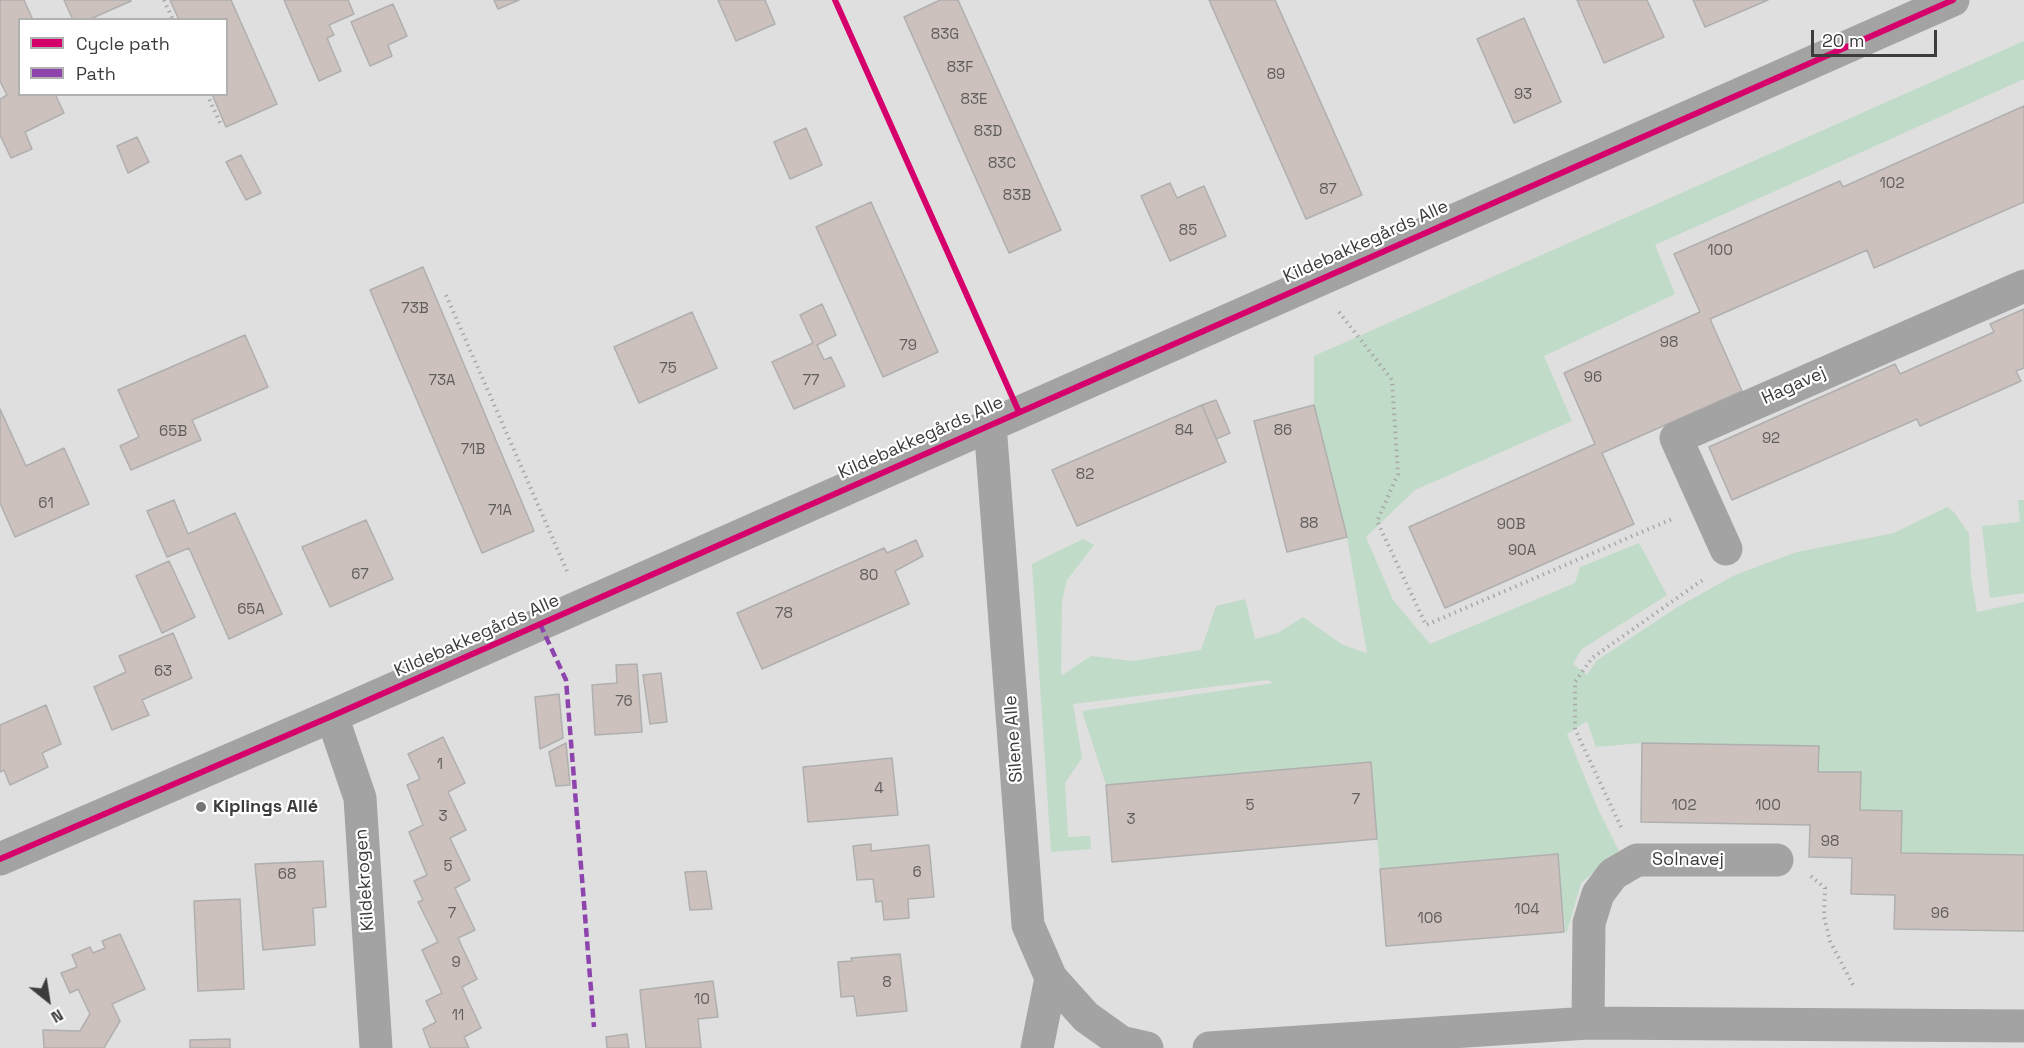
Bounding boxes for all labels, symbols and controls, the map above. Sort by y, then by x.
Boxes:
legend [18,18,228,96]
scale bar [1814,18,1940,56]
house number: 83G [931,26,959,44]
text: 20 m [1822,29,1865,52]
text: Cycle path [76,32,170,55]
house number: 83F [947,59,973,77]
text: Path [76,62,116,85]
house number: 89 [1267,66,1285,84]
house number: 93 [1514,86,1532,104]
house number: 83E [961,91,987,109]
house number: 83D [974,123,1002,141]
house number: 83C [988,155,1016,173]
house number: 102 [1880,175,1904,193]
house number: 87 [1319,181,1337,199]
house number: 83B [1003,187,1031,205]
street label: Kildebakkegårds Alle [1280,196,1452,288]
house number: 85 [1179,222,1197,240]
house number: 100 [1707,242,1733,260]
house number: 73B [401,300,429,318]
house number: 98 [1660,334,1678,352]
house number: 79 [899,337,917,355]
house number: 75 [659,360,677,378]
street label: Hagavej [1759,362,1829,410]
house number: 96 [1584,369,1602,387]
house number: 73A [429,372,455,390]
house number: 77 [803,372,819,390]
street label: Kildebakkegårds Alle [835,392,1007,484]
house number: 84 [1175,422,1193,440]
house number: 86 [1274,422,1292,440]
house number: 65B [159,423,187,441]
house number: 92 [1762,430,1780,448]
house number: 71B [461,441,485,459]
house number: 82 [1076,466,1094,484]
house number: 61 [38,495,54,513]
house number: 71A [488,502,512,520]
house number: 88 [1300,515,1318,533]
house number: 90B [1497,516,1525,534]
house number: 90A [1508,542,1536,560]
house number: 67 [351,566,369,584]
house number: 80 [860,567,878,585]
street label: Kildebakkegårds Alle [391,590,563,682]
house number: 65A [237,601,265,619]
house number: 78 [775,605,793,623]
house number: 63 [154,663,172,681]
house number: 76 [615,693,633,711]
street label: Silene Alle [1000,695,1028,783]
house number: 1 [437,756,443,774]
house number: 4 [874,780,884,798]
house number: 7 [1352,791,1360,809]
place label: Kiplings Allé [213,796,318,818]
house number: 5 [1246,797,1254,815]
house number: 102 [1672,797,1696,815]
house number: 100 [1755,797,1781,815]
marker: Kiplings Allé [194,800,208,814]
house number: 3 [438,808,448,826]
house number: 3 [1126,811,1136,829]
street label: Kildekrogen [351,828,379,932]
house number: 98 [1821,833,1839,851]
street label: Solnavej [1652,849,1724,871]
house number: 5 [444,858,452,876]
house number: 6 [912,864,922,882]
house number: 68 [278,866,296,884]
house number: 104 [1514,901,1540,919]
house number: 7 [448,905,456,923]
house number: 96 [1931,905,1949,923]
house number: 106 [1417,910,1443,928]
house number: 9 [451,954,461,972]
north arrow [18,970,78,1030]
house number: 8 [882,974,892,992]
house number: 10 [694,991,710,1009]
text: N [47,1004,67,1028]
house number: 11 [452,1007,464,1025]

